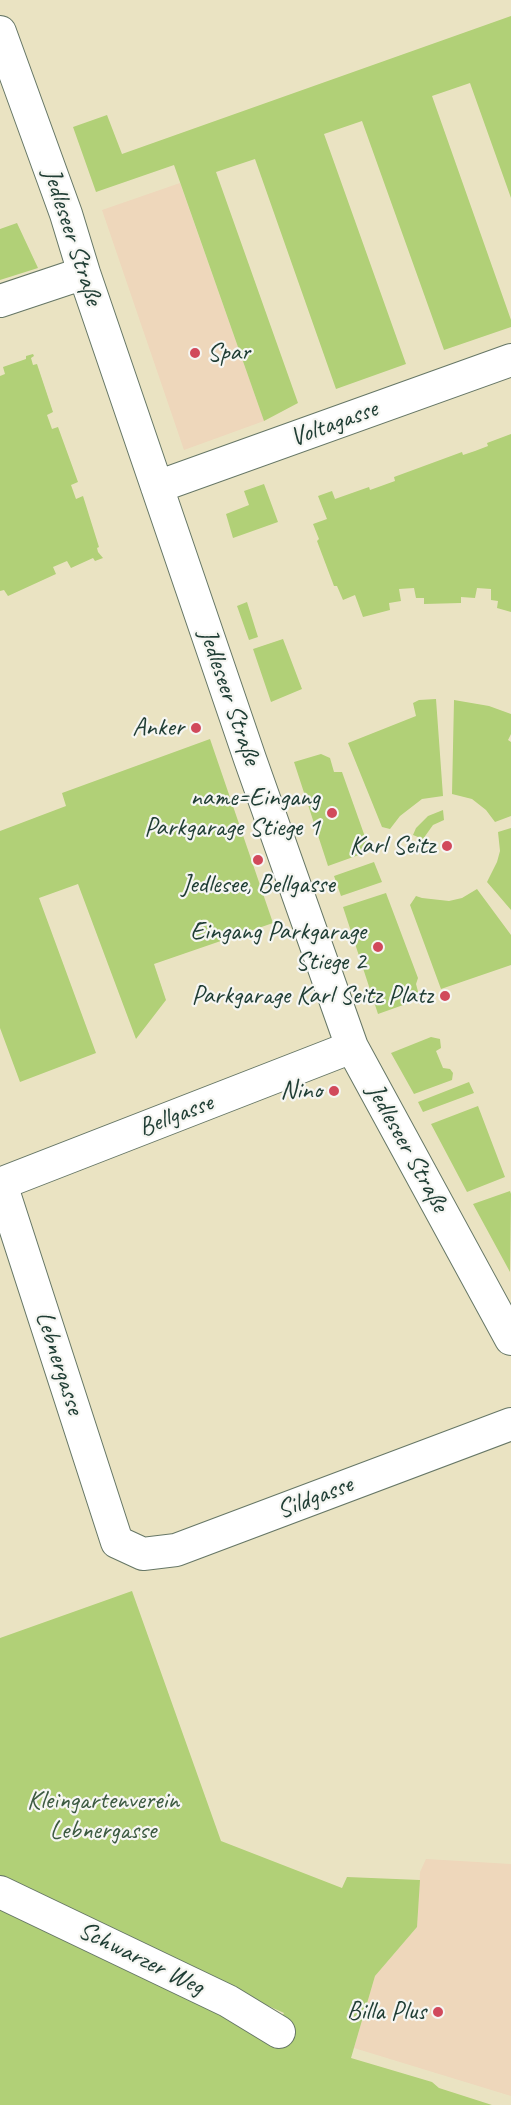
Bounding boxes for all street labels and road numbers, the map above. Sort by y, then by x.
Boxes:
street label: Jedleseer Straße [35,165,109,309]
street label: Voltagasse [286,394,382,454]
street label: Jedleseer Straße [191,625,267,769]
street label: Jedleseer Straße [359,1078,455,1218]
street label: Bellgasse [135,1088,217,1144]
street label: Lebnergasse [28,1308,90,1418]
street label: Sildgasse [273,1469,357,1527]
street label: Schwarzer Weg [73,1915,209,2003]

